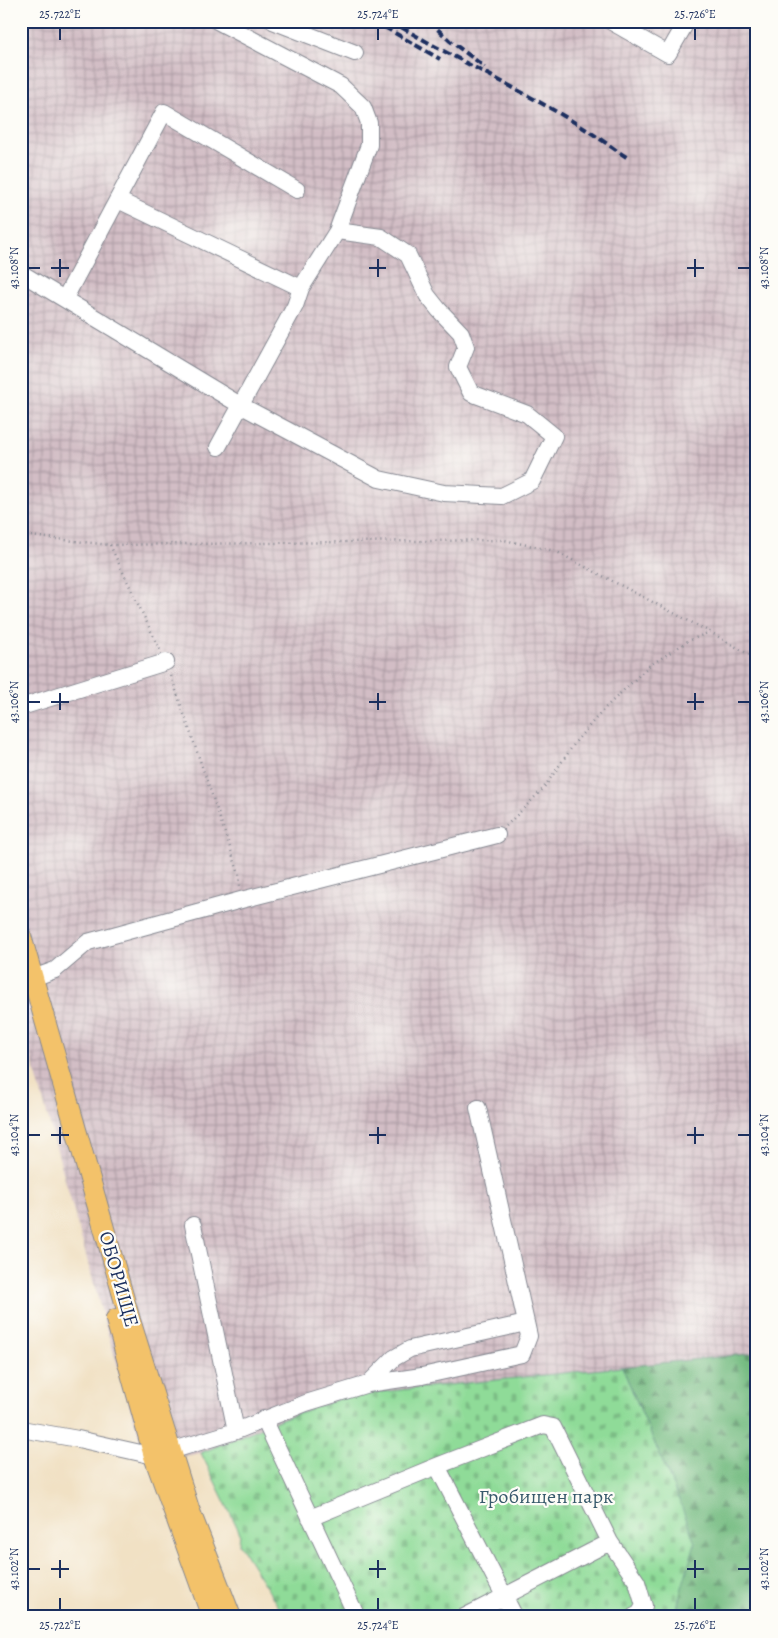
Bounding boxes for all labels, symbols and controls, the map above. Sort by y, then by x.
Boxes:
text: 25.722°E [39,6,81,22]
text: 25.724°E [357,6,399,22]
text: 25.726°E [674,6,716,22]
text: 43.108°N [6,246,22,289]
text: 43.108°N [756,246,772,289]
text: 43.106°N [6,680,22,723]
text: 43.106°N [756,680,772,723]
text: 43.104°N [6,1113,22,1156]
text: 43.104°N [756,1113,772,1156]
street label: ОБОРИЩЕ [92,1228,146,1330]
park label: Гробищен парк [479,1483,613,1510]
text: 43.102°N [6,1547,22,1590]
text: 43.102°N [756,1547,772,1590]
text: 25.722°E [39,1617,81,1633]
text: 25.724°E [357,1617,399,1633]
text: 25.726°E [674,1617,716,1633]

